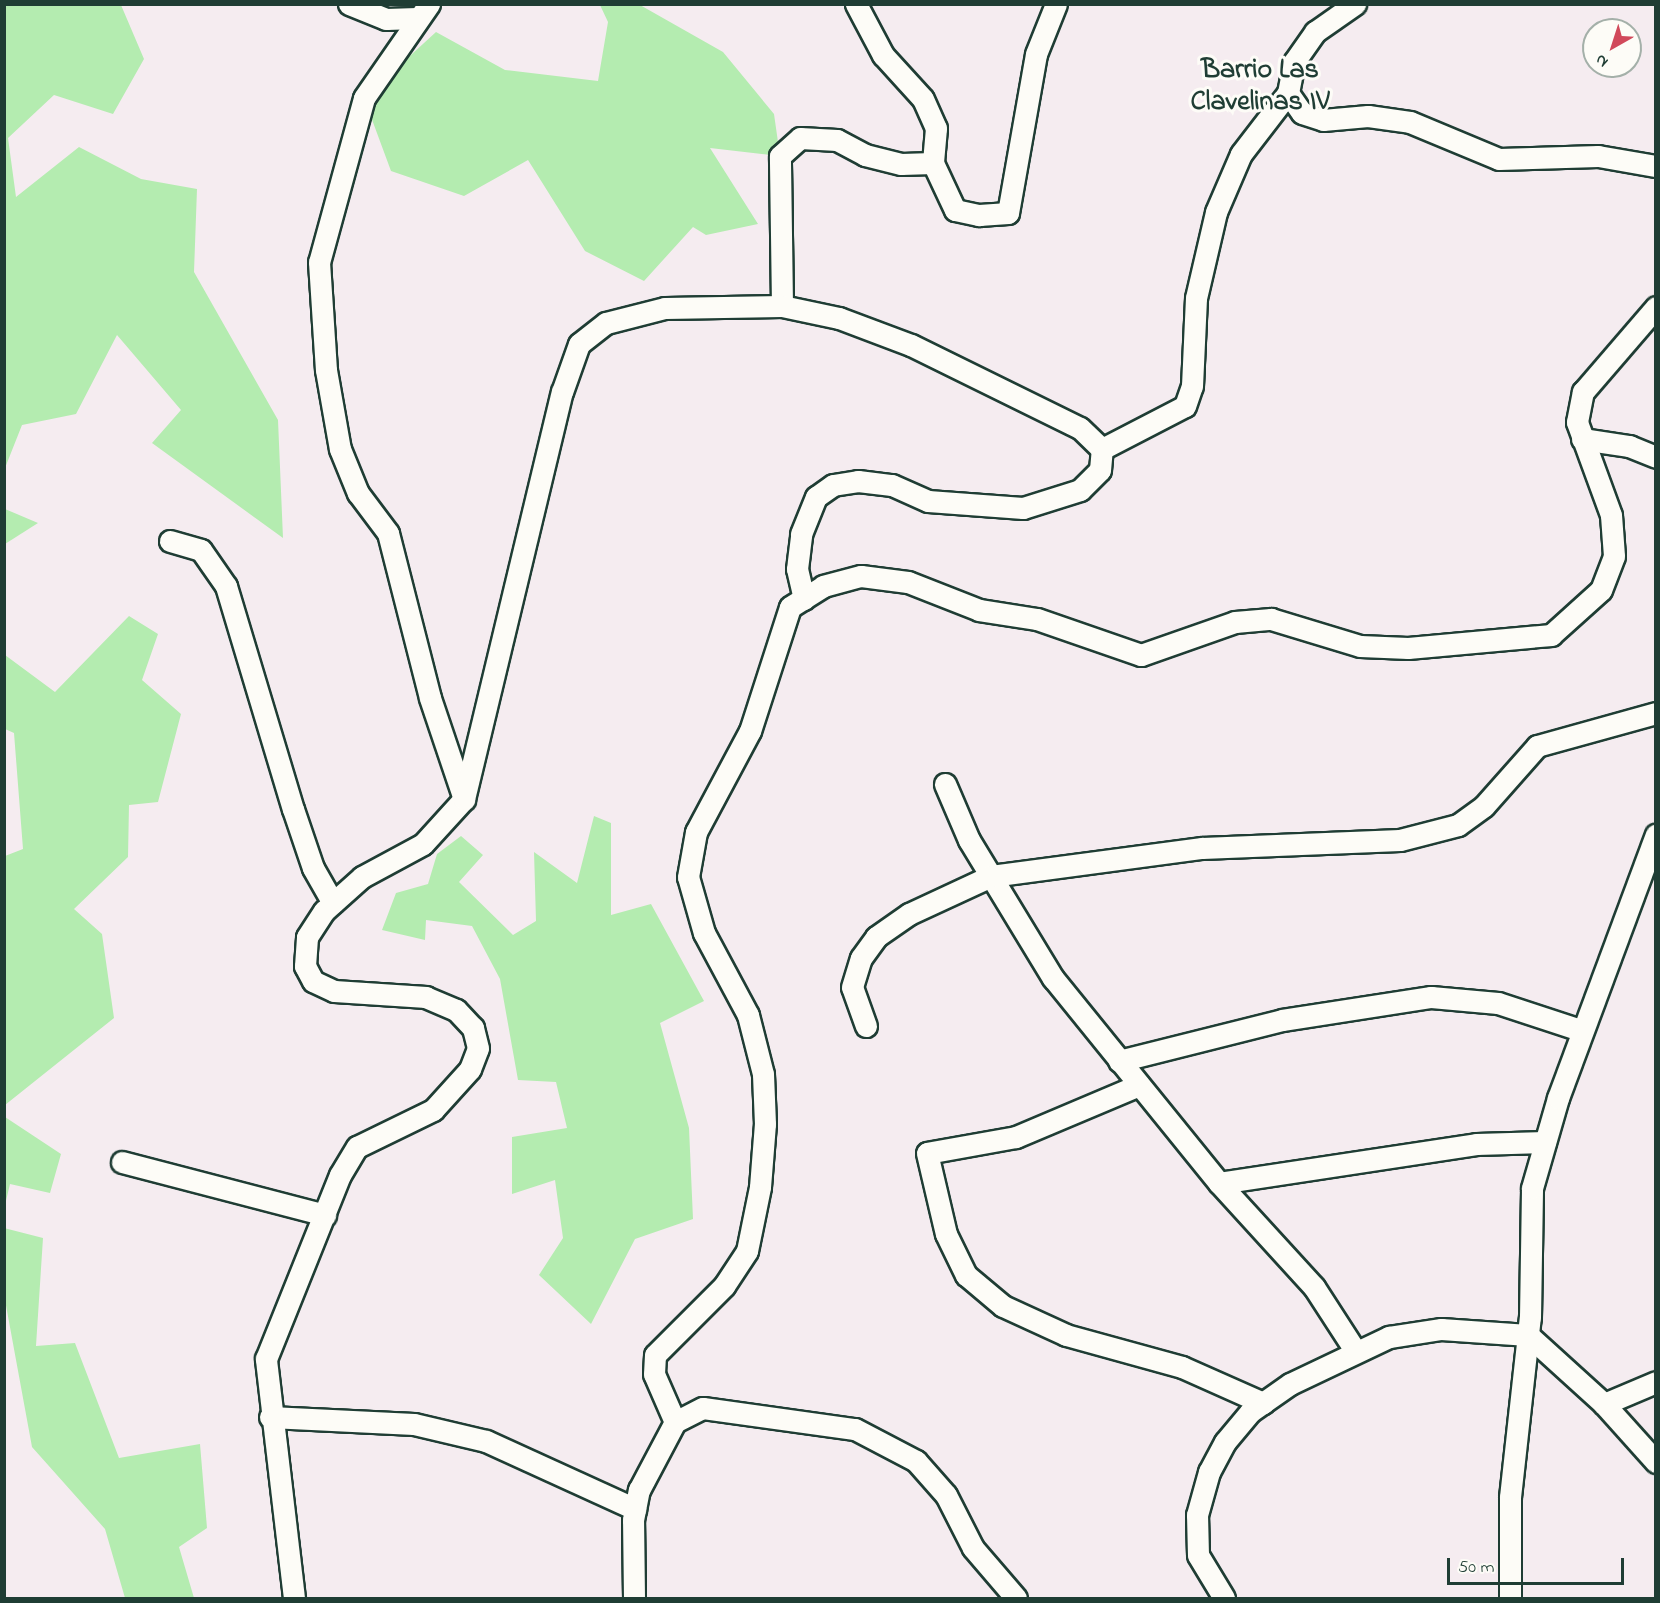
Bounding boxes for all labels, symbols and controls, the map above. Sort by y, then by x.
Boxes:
north arrow [1582,18,1642,78]
text: N [1590,48,1614,73]
district label: Barrio Las Clavelinas IV [1190,54,1330,120]
scale bar [1450,1546,1627,1584]
text: 50 m [1458,1555,1495,1581]

